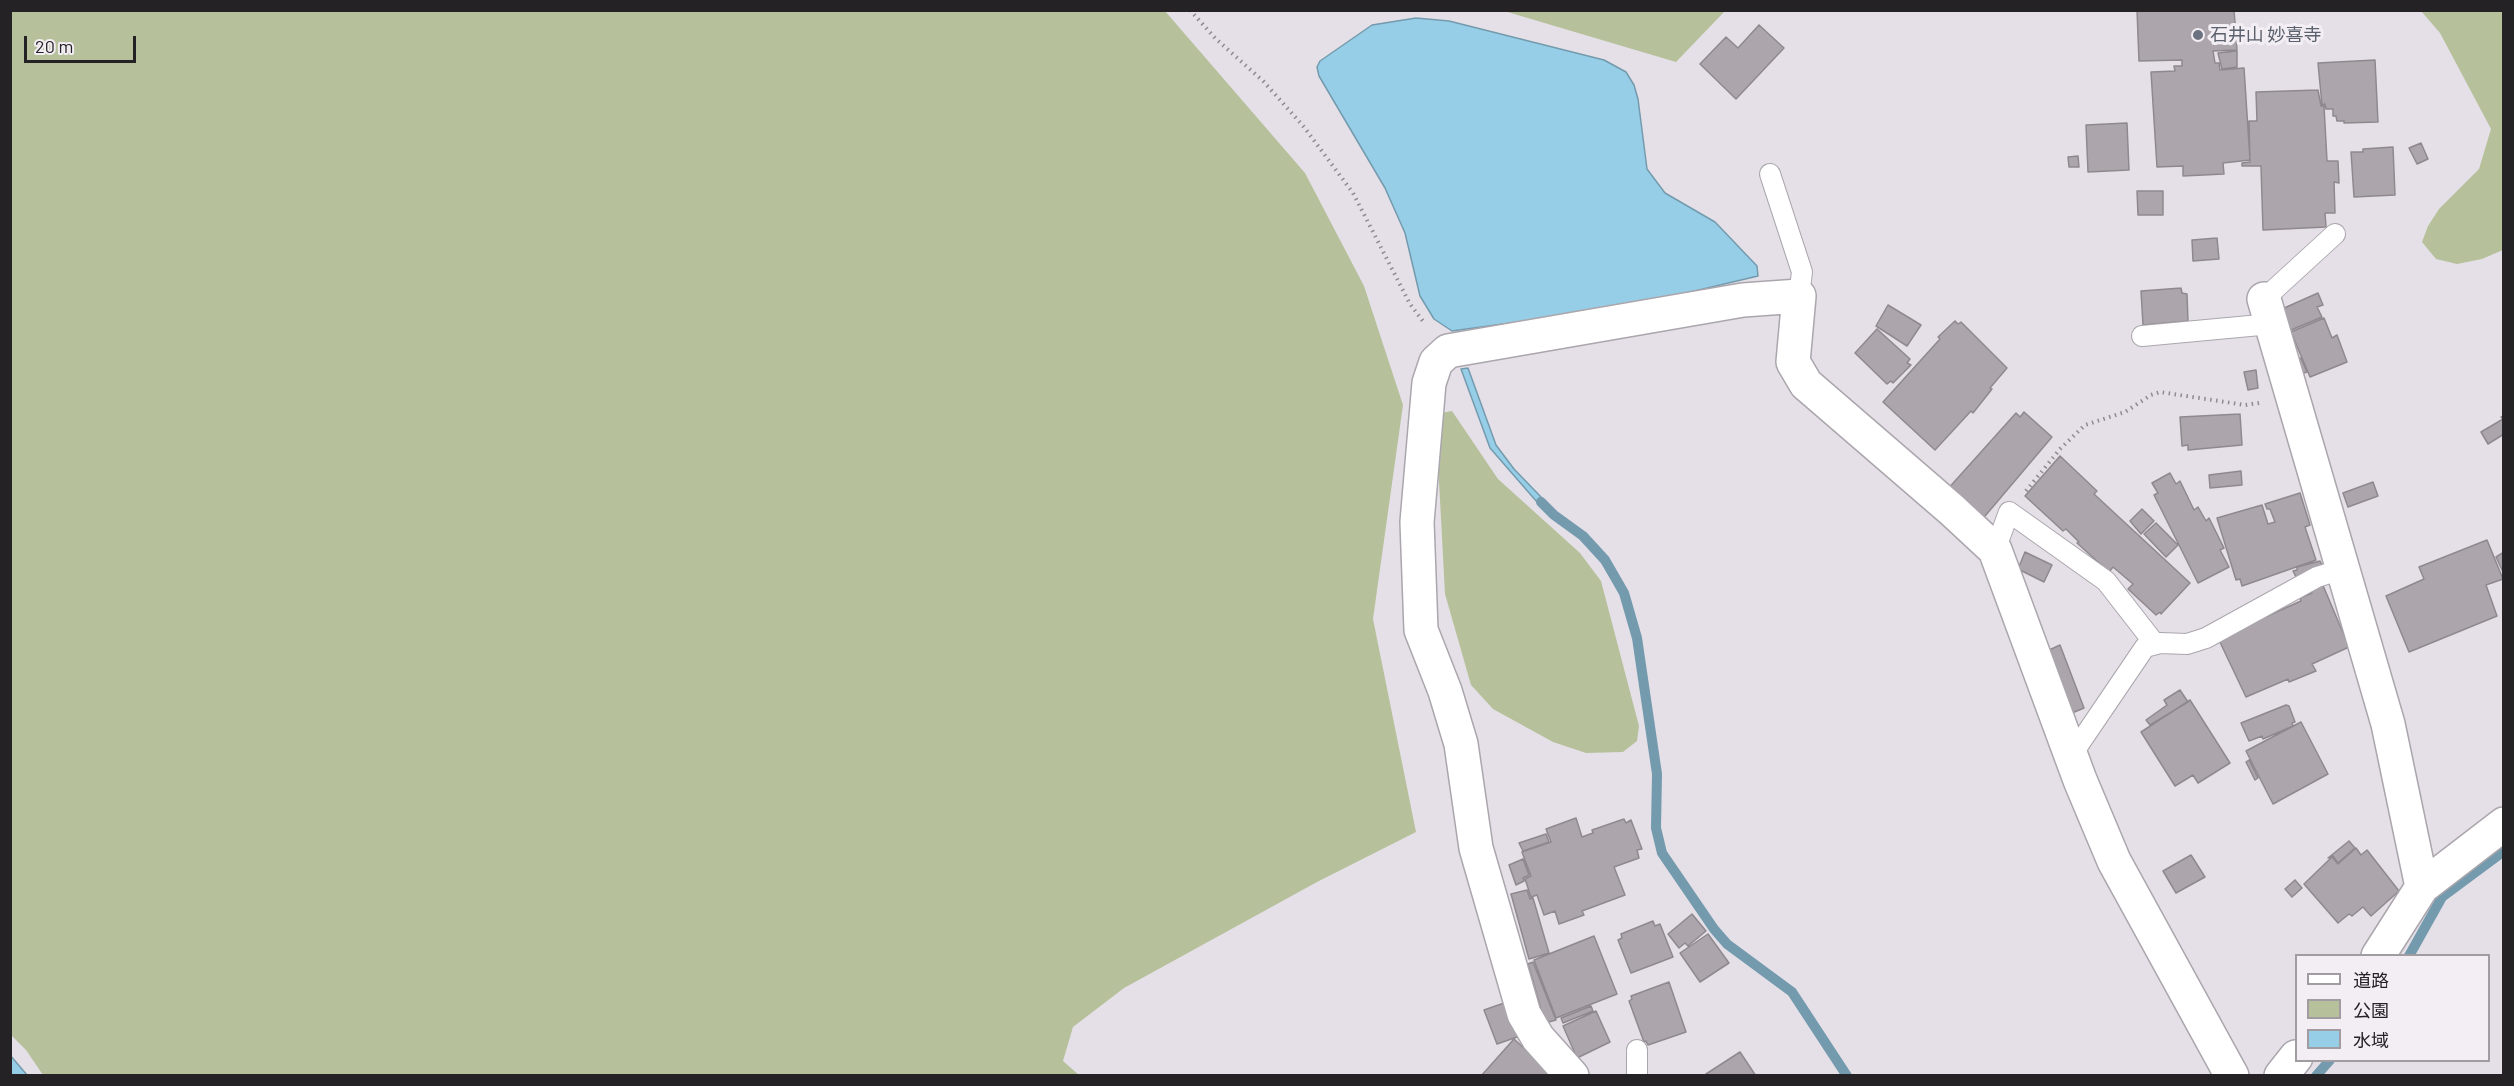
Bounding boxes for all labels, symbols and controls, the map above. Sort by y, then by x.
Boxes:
scale bar [27,24,140,62]
place label: 石井山 妙喜寺 [2210,24,2322,46]
marker: 石井山 妙喜寺 [2191,28,2205,42]
text: 20 m [35,35,73,57]
legend [2295,954,2490,1062]
text: 道路 [2353,969,2389,991]
text: 公園 [2353,999,2389,1021]
text: 水域 [2353,1029,2389,1051]

